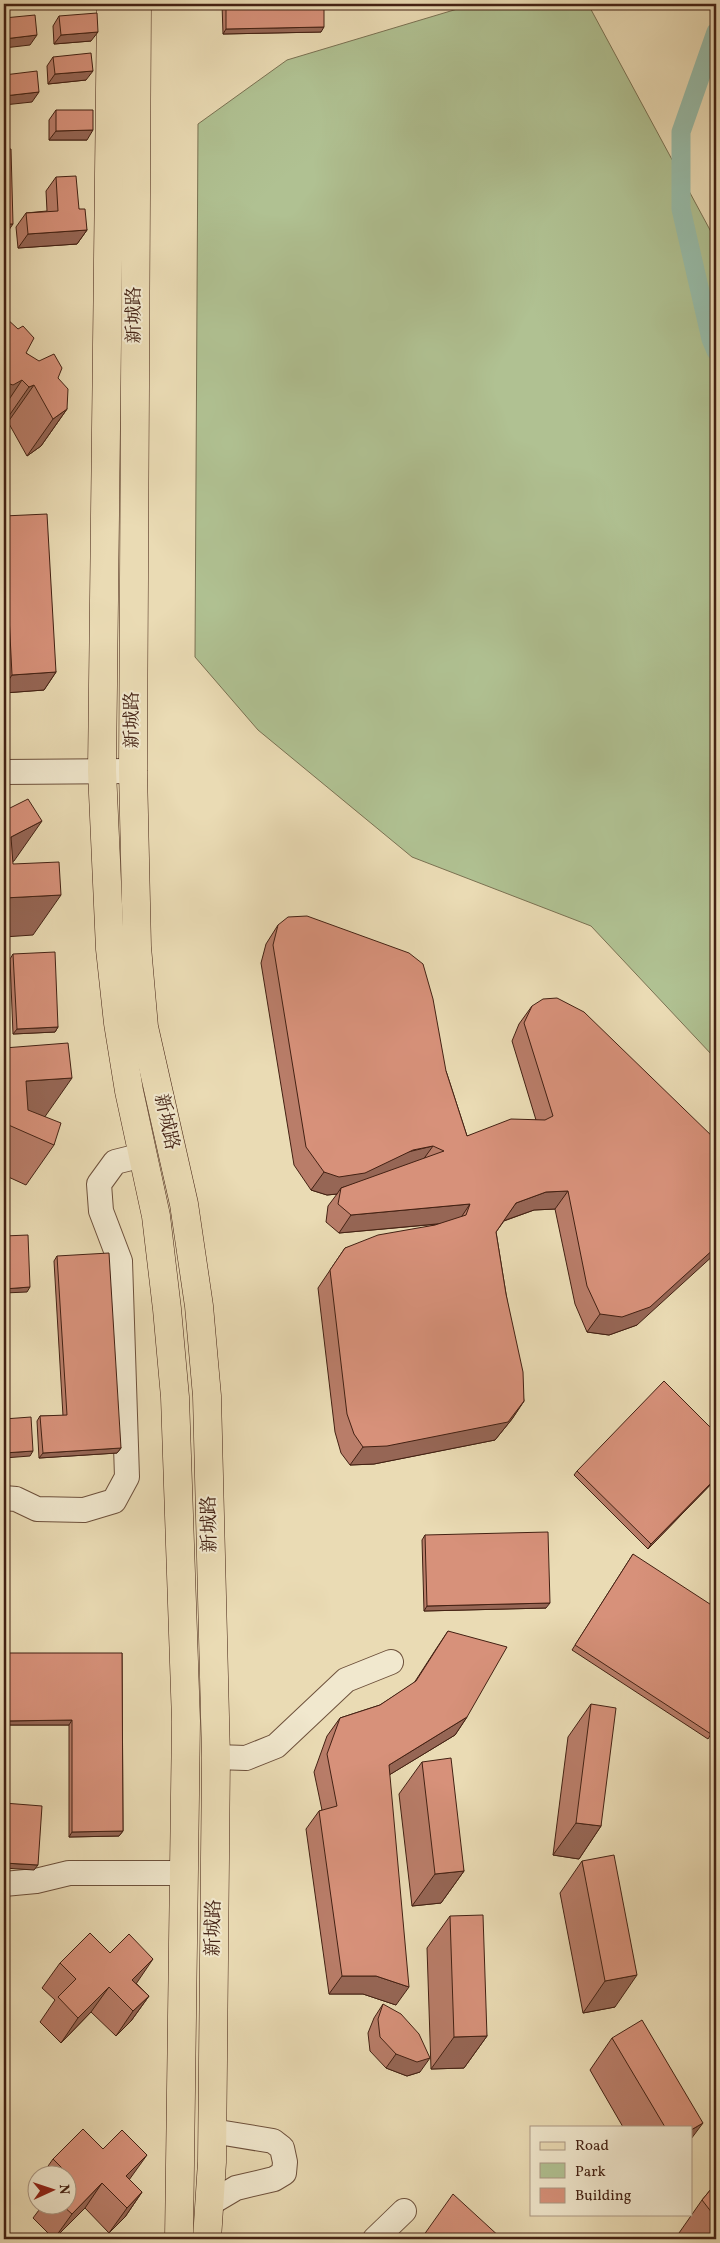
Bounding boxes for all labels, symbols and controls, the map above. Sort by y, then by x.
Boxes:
street label: 新城路 [122,286,148,344]
street label: 新城路 [120,691,146,749]
street label: 新城路 [147,1091,185,1153]
street label: 新城路 [197,1495,223,1553]
street label: 新城路 [201,1899,227,1957]
legend [530,2126,692,2216]
text: Road [575,2136,609,2157]
text: Park [575,2162,606,2183]
north arrow [28,2166,78,2216]
text: N [54,2184,73,2195]
text: Building [575,2186,632,2207]

